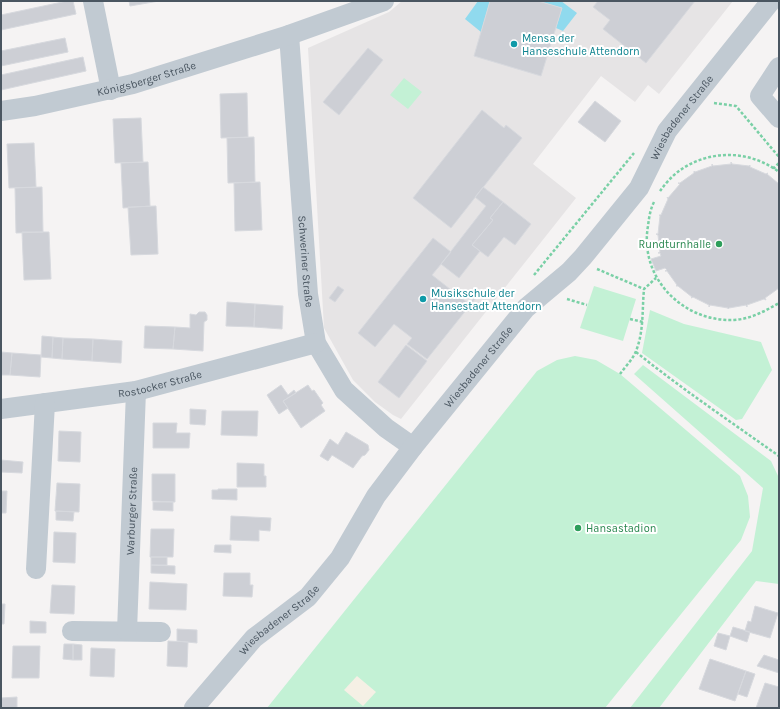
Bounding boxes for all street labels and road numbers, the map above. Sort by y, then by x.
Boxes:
street label: Königsberger Straße [95,58,198,98]
street label: Wiesbadener Straße [647,72,716,162]
street label: Schweriner Straße [296,215,317,309]
street label: Wiesbadener Straße [441,323,516,410]
street label: Rostocker Straße [117,367,204,400]
street label: Warburger Straße [123,466,140,555]
street label: Wiesbadener Straße [236,582,322,657]

